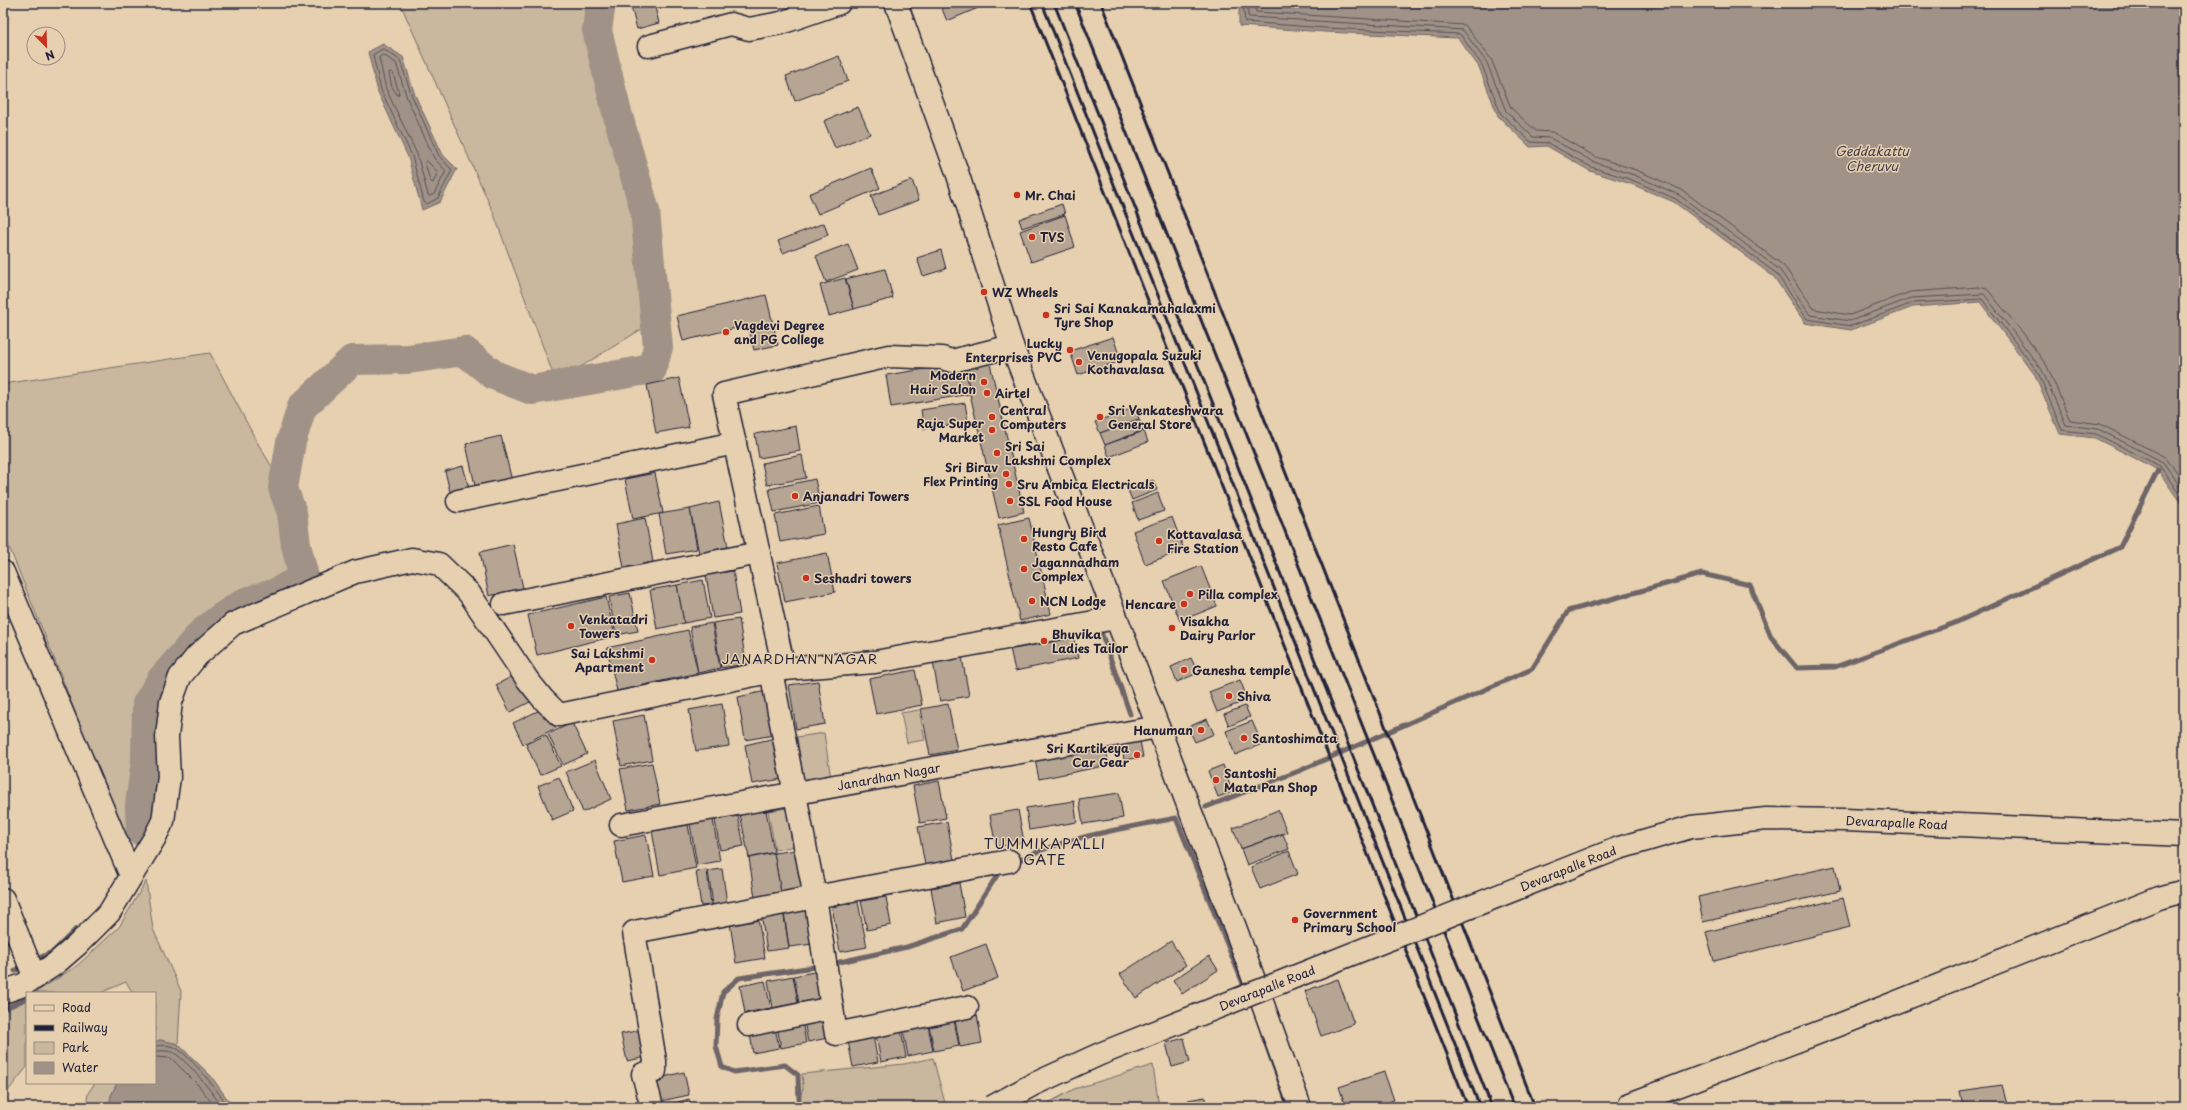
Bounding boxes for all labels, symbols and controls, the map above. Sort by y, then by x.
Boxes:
north arrow [26,26,66,66]
text: N [43,46,57,65]
water label: Geddakattu Cheruvu [1835,141,1910,175]
place label: Mr. Chai [1025,186,1076,204]
marker: Mr. Chai [1012,190,1022,200]
place label: TVS [1040,228,1065,246]
marker: TVS [1027,232,1037,242]
place label: WZ Wheels [992,283,1058,301]
marker: WZ Wheels [979,287,989,297]
place label: Sri Sai Kanakamahalaxmi Tyre Shop [1054,299,1216,331]
marker: Sri Sai Kanakamahalaxmi Tyre Shop [1041,310,1051,320]
place label: Vagdevi Degree and PG College [734,316,825,348]
marker: Vagdevi Degree and PG College [721,327,731,337]
place label: Lucky Enterprises PVC [965,334,1062,366]
marker: Lucky Enterprises PVC [1065,345,1075,355]
place label: Venugopala Suzuki Kothavalasa [1087,346,1202,378]
marker: Venugopala Suzuki Kothavalasa [1074,357,1084,367]
place label: Modern Hair Salon [910,366,976,398]
marker: Modern Hair Salon [979,377,989,387]
place label: Airtel [995,384,1030,402]
marker: Airtel [982,388,992,398]
place label: Central Computers [1000,401,1067,433]
place label: Sri Venkateshwara General Store [1108,401,1224,433]
marker: Central Computers [987,412,997,422]
marker: Sri Venkateshwara General Store [1095,412,1105,422]
place label: Raja Super Market [917,414,985,446]
marker: Raja Super Market [987,425,997,435]
place label: Sri Sai Lakshmi Complex [1005,437,1111,469]
marker: Sri Sai Lakshmi Complex [992,448,1002,458]
place label: Sri Birav Flex Printing [923,458,998,490]
marker: Sri Birav Flex Printing [1001,469,1011,479]
place label: Sru Ambica Electricals [1017,475,1155,493]
marker: Sru Ambica Electricals [1004,479,1014,489]
place label: Anjanadri Towers [803,487,909,505]
marker: Anjanadri Towers [790,491,800,501]
place label: SSL Food House [1018,492,1113,510]
marker: SSL Food House [1005,496,1015,506]
place label: Hungry Bird Resto Cafe [1032,523,1106,555]
place label: Kottavalasa Fire Station [1167,525,1243,557]
marker: Hungry Bird Resto Cafe [1019,534,1029,544]
marker: Kottavalasa Fire Station [1154,536,1164,546]
place label: Jagannadham Complex [1032,553,1119,585]
marker: Jagannadham Complex [1019,564,1029,574]
place label: Seshadri towers [814,569,912,587]
marker: Seshadri towers [801,573,811,583]
place label: Pilla complex [1198,585,1278,603]
marker: Pilla complex [1185,589,1195,599]
place label: NCN Lodge [1040,592,1106,610]
place label: Hencare [1125,595,1176,613]
marker: NCN Lodge [1027,596,1037,606]
marker: Hencare [1179,599,1189,609]
place label: Venkatadri Towers [579,610,648,642]
place label: Visakha Dairy Parlor [1180,612,1256,644]
marker: Venkatadri Towers [566,621,576,631]
marker: Visakha Dairy Parlor [1167,623,1177,633]
place label: Bhuvika Ladies Tailor [1052,625,1129,657]
marker: Bhuvika Ladies Tailor [1039,636,1049,646]
place label: Sai Lakshmi Apartment [571,644,644,676]
district label: JANARDHAN NAGAR [722,649,878,668]
marker: Sai Lakshmi Apartment [647,655,657,665]
place label: Ganesha temple [1192,661,1291,679]
marker: Ganesha temple [1179,665,1189,675]
place label: Shiva [1237,687,1272,705]
marker: Shiva [1224,691,1234,701]
place label: Hanuman [1134,721,1193,739]
marker: Hanuman [1196,725,1206,735]
place label: Santoshimata [1252,729,1338,747]
marker: Santoshimata [1239,733,1249,743]
place label: Sri Kartikeya Car Gear [1046,739,1130,771]
marker: Sri Kartikeya Car Gear [1132,750,1142,760]
street label: Janardhan Nagar [835,758,942,794]
place label: Santoshi Mata Pan Shop [1224,764,1318,796]
marker: Santoshi Mata Pan Shop [1211,775,1221,785]
street label: Devarapalle Road [1845,811,1948,834]
district label: TUMMIKAPALLI GATE [984,833,1106,870]
street label: Devarapalle Road [1517,841,1619,895]
place label: Government Primary School [1303,904,1396,936]
marker: Government Primary School [1290,915,1300,925]
street label: Devarapalle Road [1216,961,1318,1015]
legend [26,992,156,1084]
text: Road [62,998,91,1016]
text: Railway [62,1018,108,1036]
text: Park [62,1038,89,1056]
text: Water [62,1058,99,1076]

